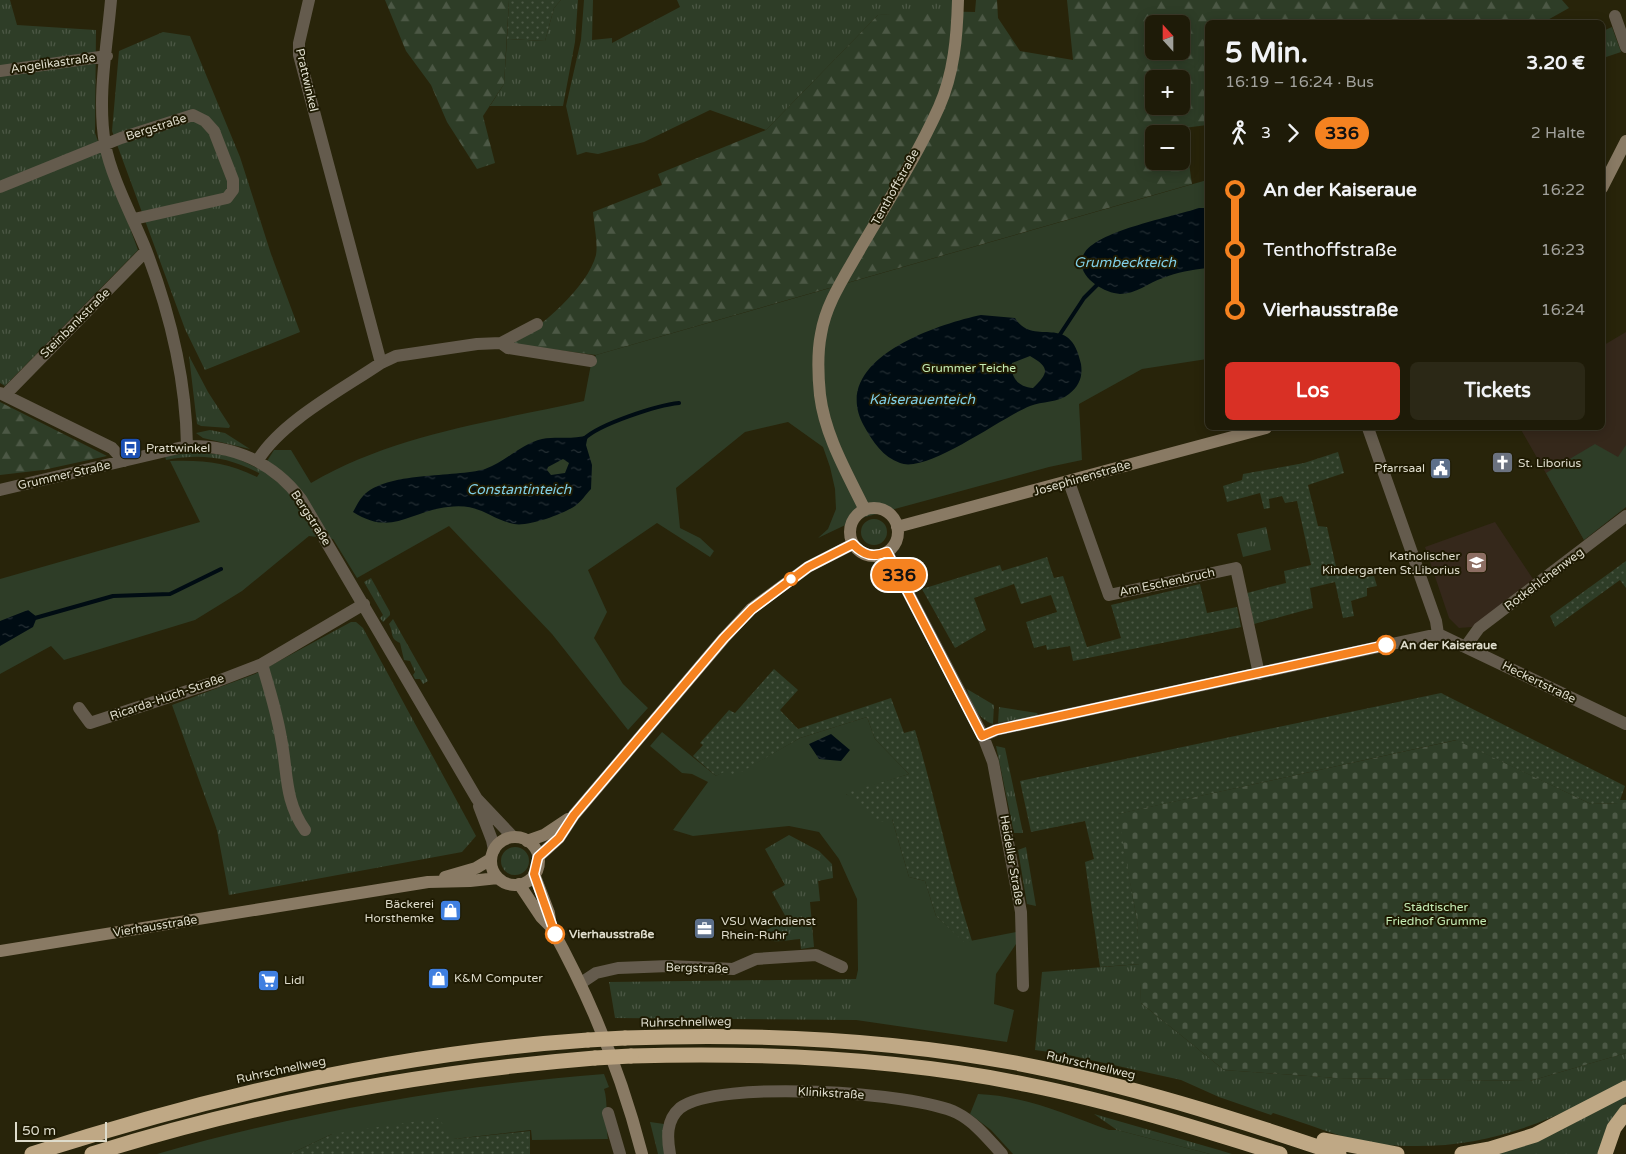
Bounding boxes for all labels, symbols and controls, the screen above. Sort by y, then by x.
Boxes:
north arrow [1145,15,1190,60]
map controls [1145,15,1190,170]
text: 5 Min. [1225,36,1308,70]
street label: Prattwinkel [293,47,321,113]
street label: Angelikastraße [10,50,96,76]
text: 3.20 € [1526,52,1585,74]
button: + [1145,70,1190,115]
text: 16:19 – 16:24 · Bus [1225,72,1374,92]
street label: Bergstraße [124,111,188,143]
icon: walk [1225,119,1253,147]
icon: forward [1279,119,1307,147]
text: 336 [1325,122,1359,144]
text: 3 [1261,123,1271,143]
text: 2 Halte [1531,123,1585,143]
button: − [1145,125,1190,170]
street label: Tenthoffstraße [868,146,922,227]
text: An der Kaiseraue [1263,179,1417,201]
text: 16:22 [1541,180,1585,200]
text: Tenthoffstraße [1263,239,1397,261]
text: 16:23 [1541,240,1585,260]
water label: Grumbeckteich [1074,254,1176,271]
street label: Steinbankstraße [37,285,113,361]
text: Vierhausstraße [1263,299,1398,321]
text: 16:24 [1541,300,1585,320]
park label: Grummer Teiche [922,361,1016,375]
button: Los [1225,362,1400,420]
button: Tickets [1410,362,1585,420]
water label: Kaiserauenteich [869,391,975,408]
bus stop icon: Prattwinkel [118,436,142,460]
place label: Prattwinkel [146,441,210,455]
church icon: St. Liborius [1490,451,1514,475]
public building icon: Pfarrsaal [1429,456,1453,480]
place label: St. Liborius [1518,456,1582,470]
street label: Grummer Straße [16,457,112,492]
street label: Josephinenstraße [1032,457,1132,499]
place label: Pfarrsaal [1374,461,1425,475]
water label: Constantinteich [467,481,572,498]
street label: Bergstraße [288,488,334,548]
street label: Rotkehlchenweg [1502,545,1586,613]
place label: Katholischer Kindergarten St.Liborius [1322,549,1460,577]
school or university icon: Katholischer Kindergarten St.Liborius [1464,551,1488,575]
line badge: 336 [870,559,928,591]
text: 336 [882,564,916,586]
street label: Am Eschenbruch [1118,565,1216,599]
unlabelled marker [784,572,798,586]
marker: An der Kaiseraue [1376,635,1396,655]
place label: An der Kaiseraue [1400,638,1497,652]
street label: Heckertstraße [1500,658,1578,706]
street label: Ricarda-Huch-Straße [108,671,226,723]
street label: Heideller Straße [997,814,1027,906]
place label: Bäckerei Horsthemke [365,897,434,925]
shop icon: Bäckerei Horsthemke [438,899,462,923]
park label: Städtischer Friedhof Grumme [1386,900,1487,928]
street label: Vierhausstraße [112,912,198,940]
place label: VSU Wachdienst Rhein-Ruhr [721,914,816,942]
office icon: VSU Wachdienst Rhein-Ruhr [693,916,717,940]
marker: Vierhausstraße [545,924,565,944]
place label: Vierhausstraße [569,927,655,941]
street label: Bergstraße [665,960,729,976]
shop icon: K&M Computer [426,966,450,990]
supermarket icon: Lidl [256,968,280,992]
place label: K&M Computer [454,971,543,985]
place label: Lidl [284,973,304,987]
street label: Ruhrschnellweg [640,1014,732,1030]
street label: Ruhrschnellweg [1045,1048,1137,1082]
street label: Ruhrschnellweg [235,1054,327,1086]
street label: Klinikstraße [797,1084,865,1102]
scale bar [15,1119,108,1142]
text: 50 m [22,1122,56,1139]

